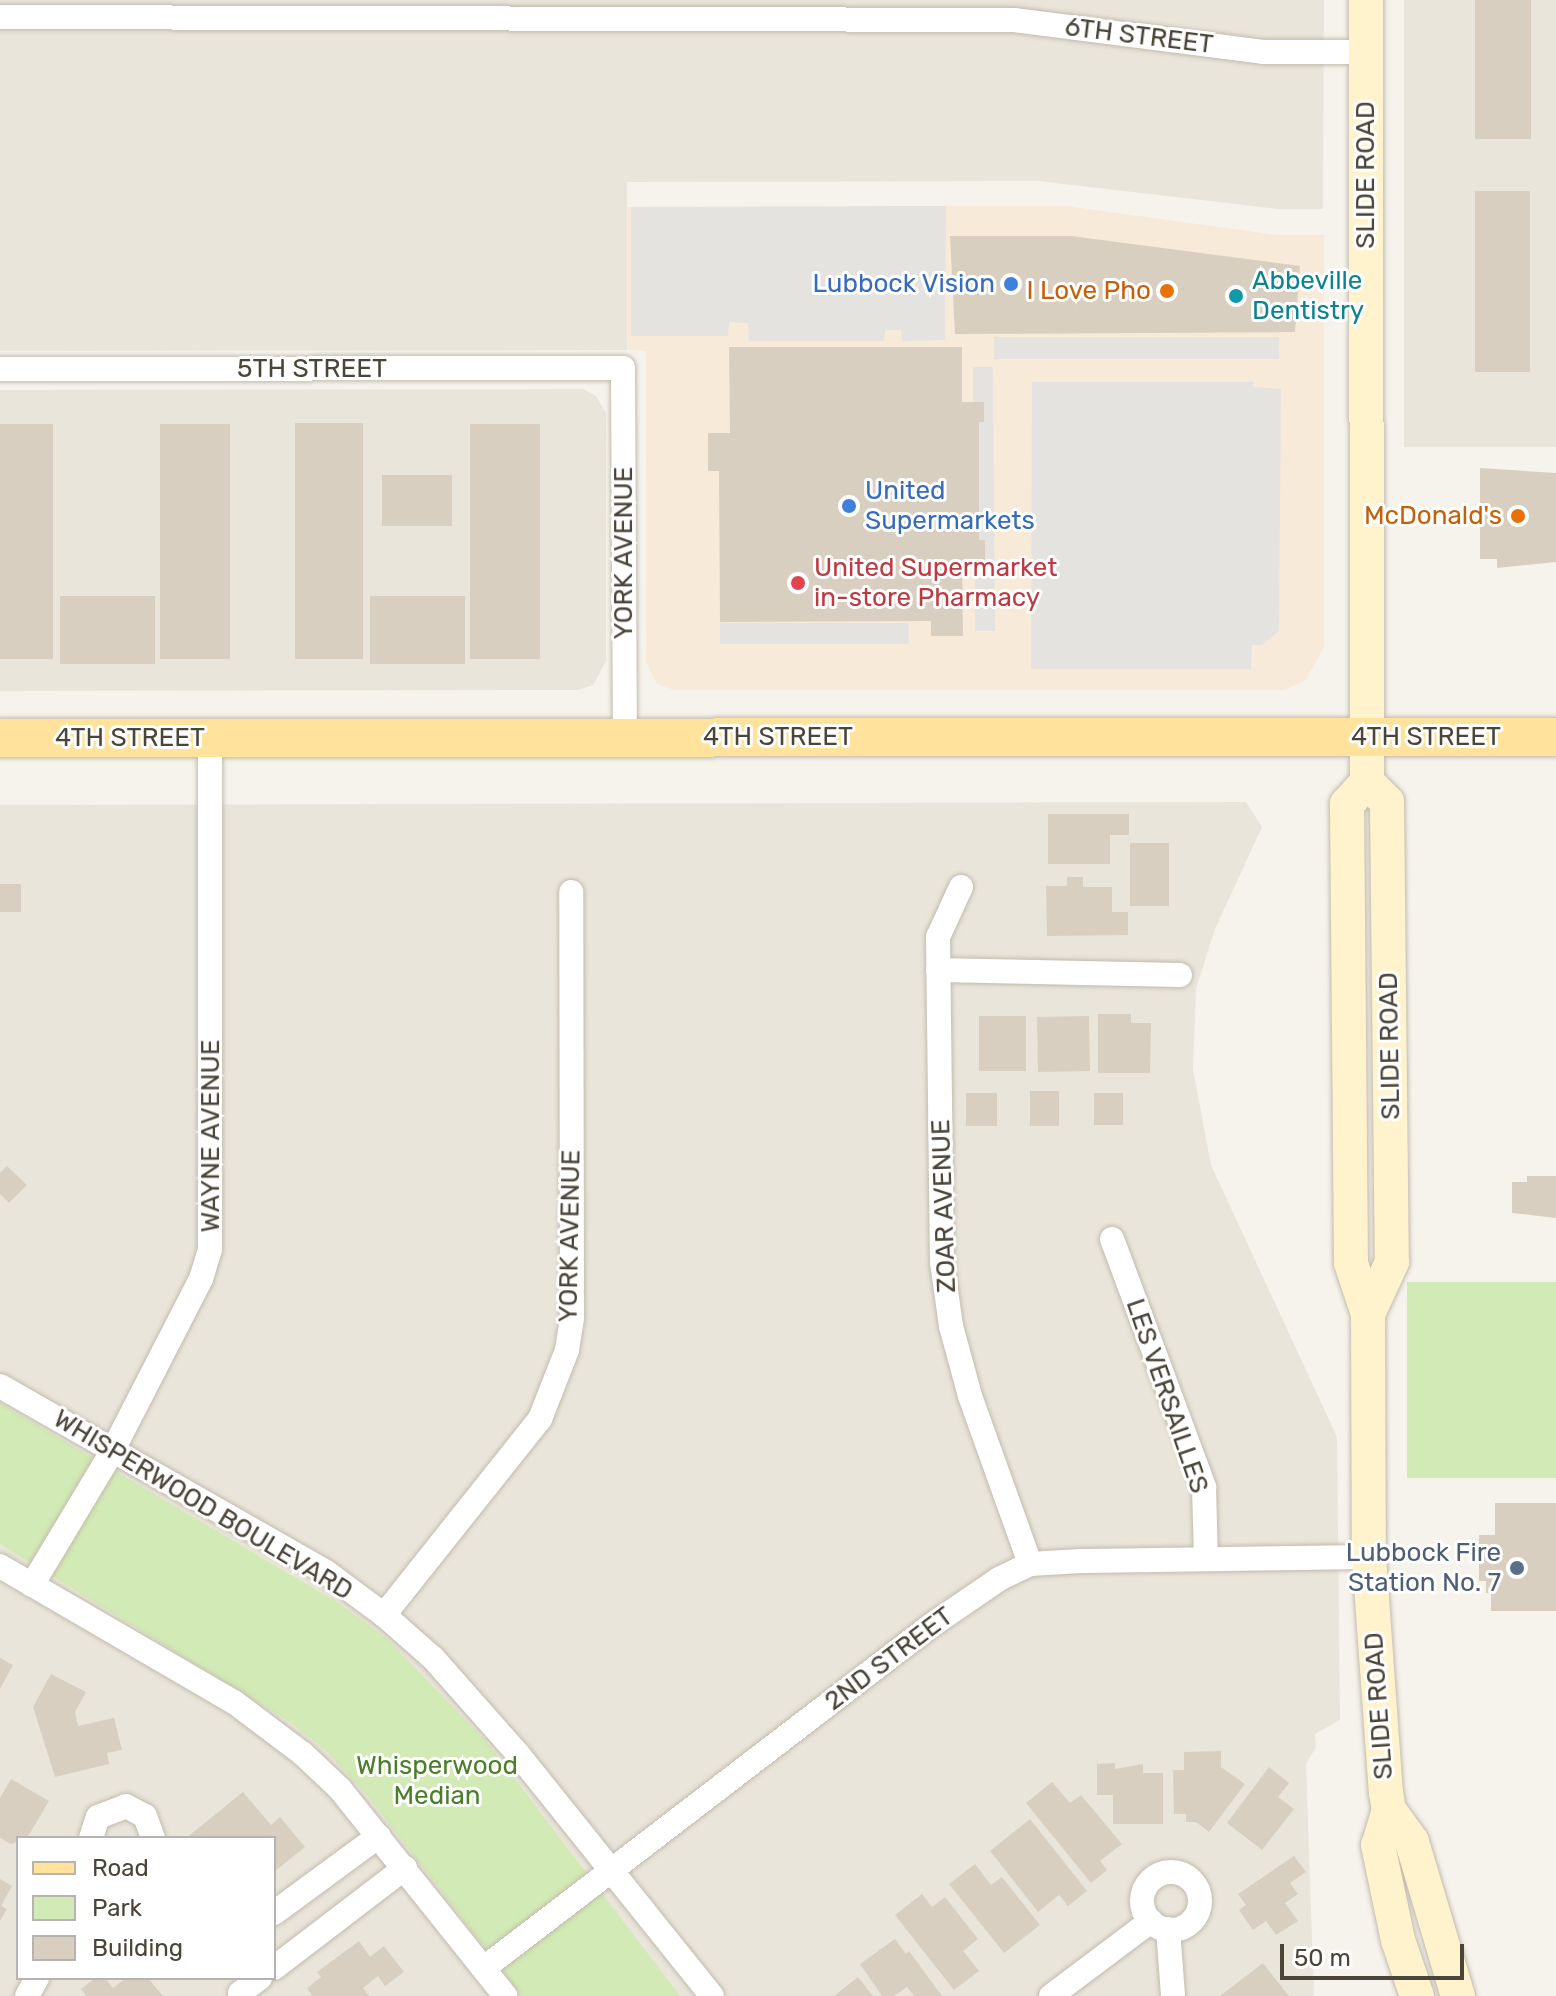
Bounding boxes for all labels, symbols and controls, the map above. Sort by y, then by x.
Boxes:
street label: 6TH STREET [1063,11,1215,61]
street label: SLIDE ROAD [1350,101,1382,249]
place label: Abbeville Dentistry [1252,265,1364,326]
place label: Lubbock Vision [812,268,995,300]
marker: Lubbock Vision [1002,275,1020,293]
place label: I Love Pho [1026,275,1151,307]
marker: I Love Pho [1158,282,1176,300]
marker: Abbeville Dentistry [1227,287,1245,305]
street label: 5TH STREET [237,353,387,385]
street label: YORK AVENUE [608,466,640,640]
place label: United Supermarkets [865,475,1035,536]
marker: United Supermarkets [840,497,858,515]
place label: McDonald's [1364,500,1502,532]
marker: McDonald's [1509,507,1527,525]
place label: United Supermarket in-store Pharmacy [814,552,1057,614]
marker: United Supermarket in-store Pharmacy [789,574,807,592]
street label: 4TH STREET [703,721,853,753]
street label: 4TH STREET [1351,721,1501,753]
street label: 4TH STREET [55,722,205,754]
street label: SLIDE ROAD [1373,972,1407,1120]
street label: WAYNE AVENUE [195,1039,227,1233]
street label: ZOAR AVENUE [925,1118,963,1294]
street label: YORK AVENUE [553,1149,587,1323]
street label: LES VERSAILLES [1119,1294,1215,1498]
street label: WHISPERWOOD BOULEVARD [48,1403,358,1607]
place label: Lubbock Fire Station No. 7 [1345,1537,1501,1598]
marker: Lubbock Fire Station No. 7 [1508,1559,1526,1577]
street label: 2ND STREET [819,1601,959,1717]
street label: SLIDE ROAD [1358,1631,1400,1781]
park label: Whisperwood Median [356,1750,518,1812]
legend [16,1836,276,1980]
text: Road [92,1854,149,1882]
text: Park [92,1894,142,1922]
scale bar [1284,1928,1468,1978]
text: Building [92,1934,183,1962]
text: 50 m [1294,1944,1351,1972]

